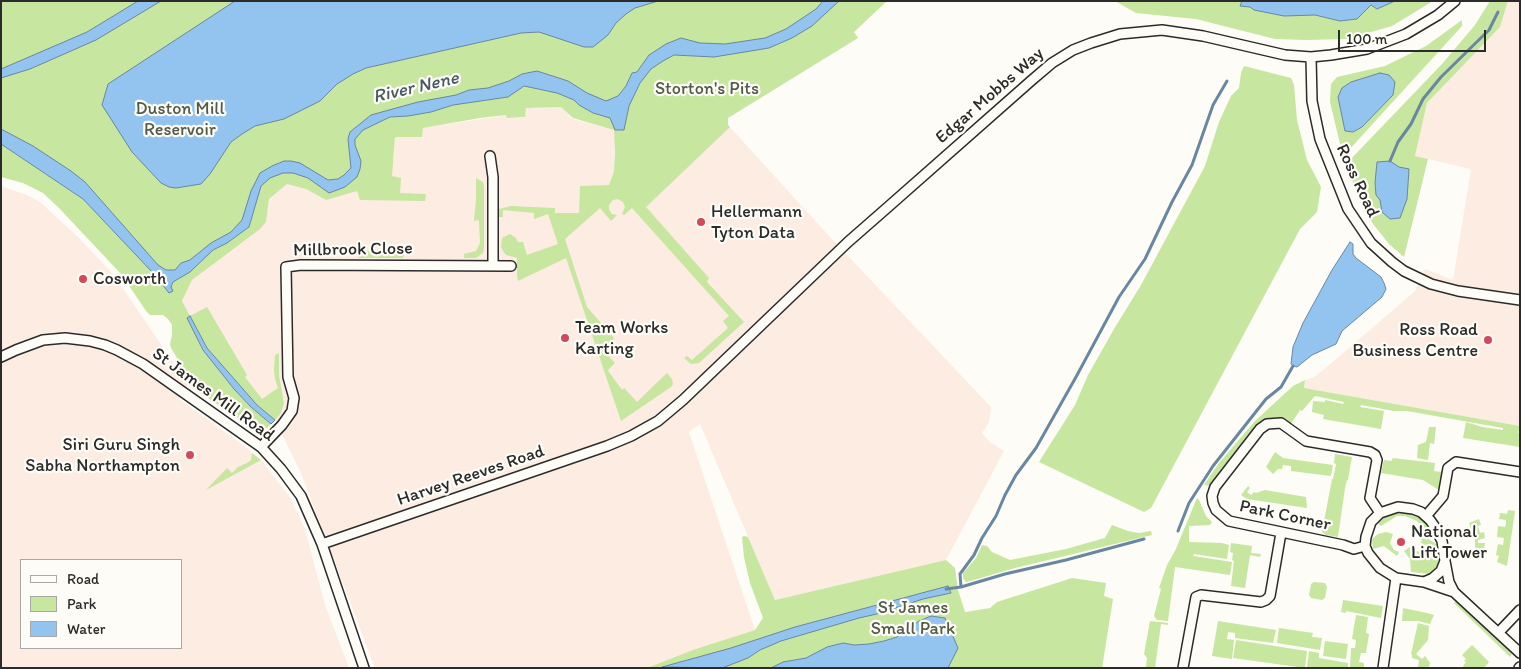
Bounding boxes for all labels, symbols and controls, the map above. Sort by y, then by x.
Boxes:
scale bar [1341,20,1488,52]
text: 100 m [1346,30,1387,48]
street label: Edgar Mobbs Way [932,43,1048,149]
water label: River Nene [371,67,461,109]
park label: Storton's Pits [655,78,759,100]
park label: Duston Mill Reservoir [136,98,224,140]
street label: Ross Road [1331,141,1383,221]
place label: Hellermann Tyton Data [711,201,802,243]
marker: Hellermann Tyton Data [695,216,707,228]
street label: Millbrook Close [293,238,413,262]
place label: Cosworth [93,268,166,290]
marker: Cosworth [77,273,89,285]
place label: Team Works Karting [575,317,668,359]
place label: Ross Road Business Centre [1353,319,1478,362]
marker: Team Works Karting [559,332,571,344]
marker: Ross Road Business Centre [1482,334,1494,346]
street label: St James Mill Road [147,343,279,447]
place label: Siri Guru Singh Sabha Northampton [25,434,180,476]
street label: Harvey Reeves Road [395,441,547,511]
marker: Siri Guru Singh Sabha Northampton [184,449,196,461]
street label: Park Corner [1237,496,1333,536]
place label: National Lift Tower [1411,521,1487,564]
marker: National Lift Tower [1395,536,1407,548]
legend [20,559,182,649]
text: Road [67,570,99,588]
text: Park [67,595,97,613]
park label: St James Small Park [871,597,955,640]
text: Water [67,620,105,638]

